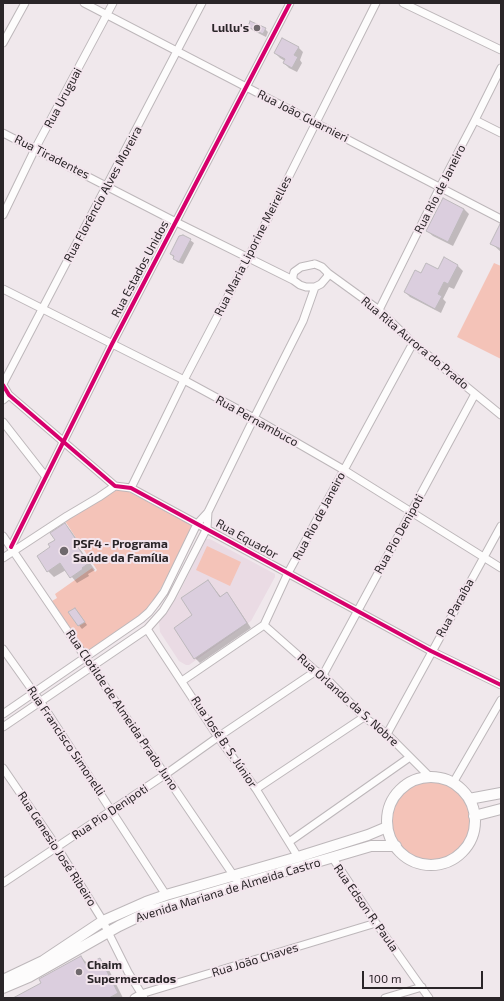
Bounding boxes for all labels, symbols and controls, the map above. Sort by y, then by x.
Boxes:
place label: Lullu's [212,21,249,35]
marker: Lullu's [252,23,262,33]
street label: Rua Uruguai [41,65,85,131]
street label: Rua João Guarnieri [255,87,351,145]
street label: Rua Florêncio Alves Moreira [61,124,145,264]
street label: Rua Tiradentes [12,132,92,182]
street label: Rua Rio de Janeiro [411,142,469,236]
street label: Rua Maria Liporine Meirelles [211,174,295,318]
street label: Rua Estados Unidos [108,218,172,320]
street label: Rua Rita Aurora do Prado [358,294,472,392]
street label: Rua Pernambuco [213,392,301,450]
street label: Rua Rio de Janeiro [290,469,348,563]
street label: Rua Pio Denipoti [371,492,427,576]
street label: Rua Equador [213,516,281,562]
place label: PSF4 - Programa Saúde da Família [73,537,169,565]
marker: PSF4 - Programa Saúde da Família [58,545,70,557]
street label: Rua Paraíba [433,576,477,640]
street label: Rua Clotilde de Almeida Prado Juno [63,627,181,793]
street label: Rua Orlando da S. Nobre [294,651,402,749]
street label: Rua Francisco Simonelli [24,684,108,798]
street label: Rua José B. S. Júnior [188,694,260,790]
street label: Rua Pio Denipoti [69,781,151,843]
street label: Rua Genesio José Ribeiro [15,789,99,909]
street label: Avenida Mariana de Almeida Castro [134,855,322,925]
street label: Rua Edson R. Paula [331,862,401,954]
street label: Rua João Chaves [210,940,300,980]
place label: Chaim Supermercados [87,958,176,986]
scale bar [364,963,485,989]
marker: Chaim Supermercados [74,967,84,977]
text: 100 m [369,971,401,985]

